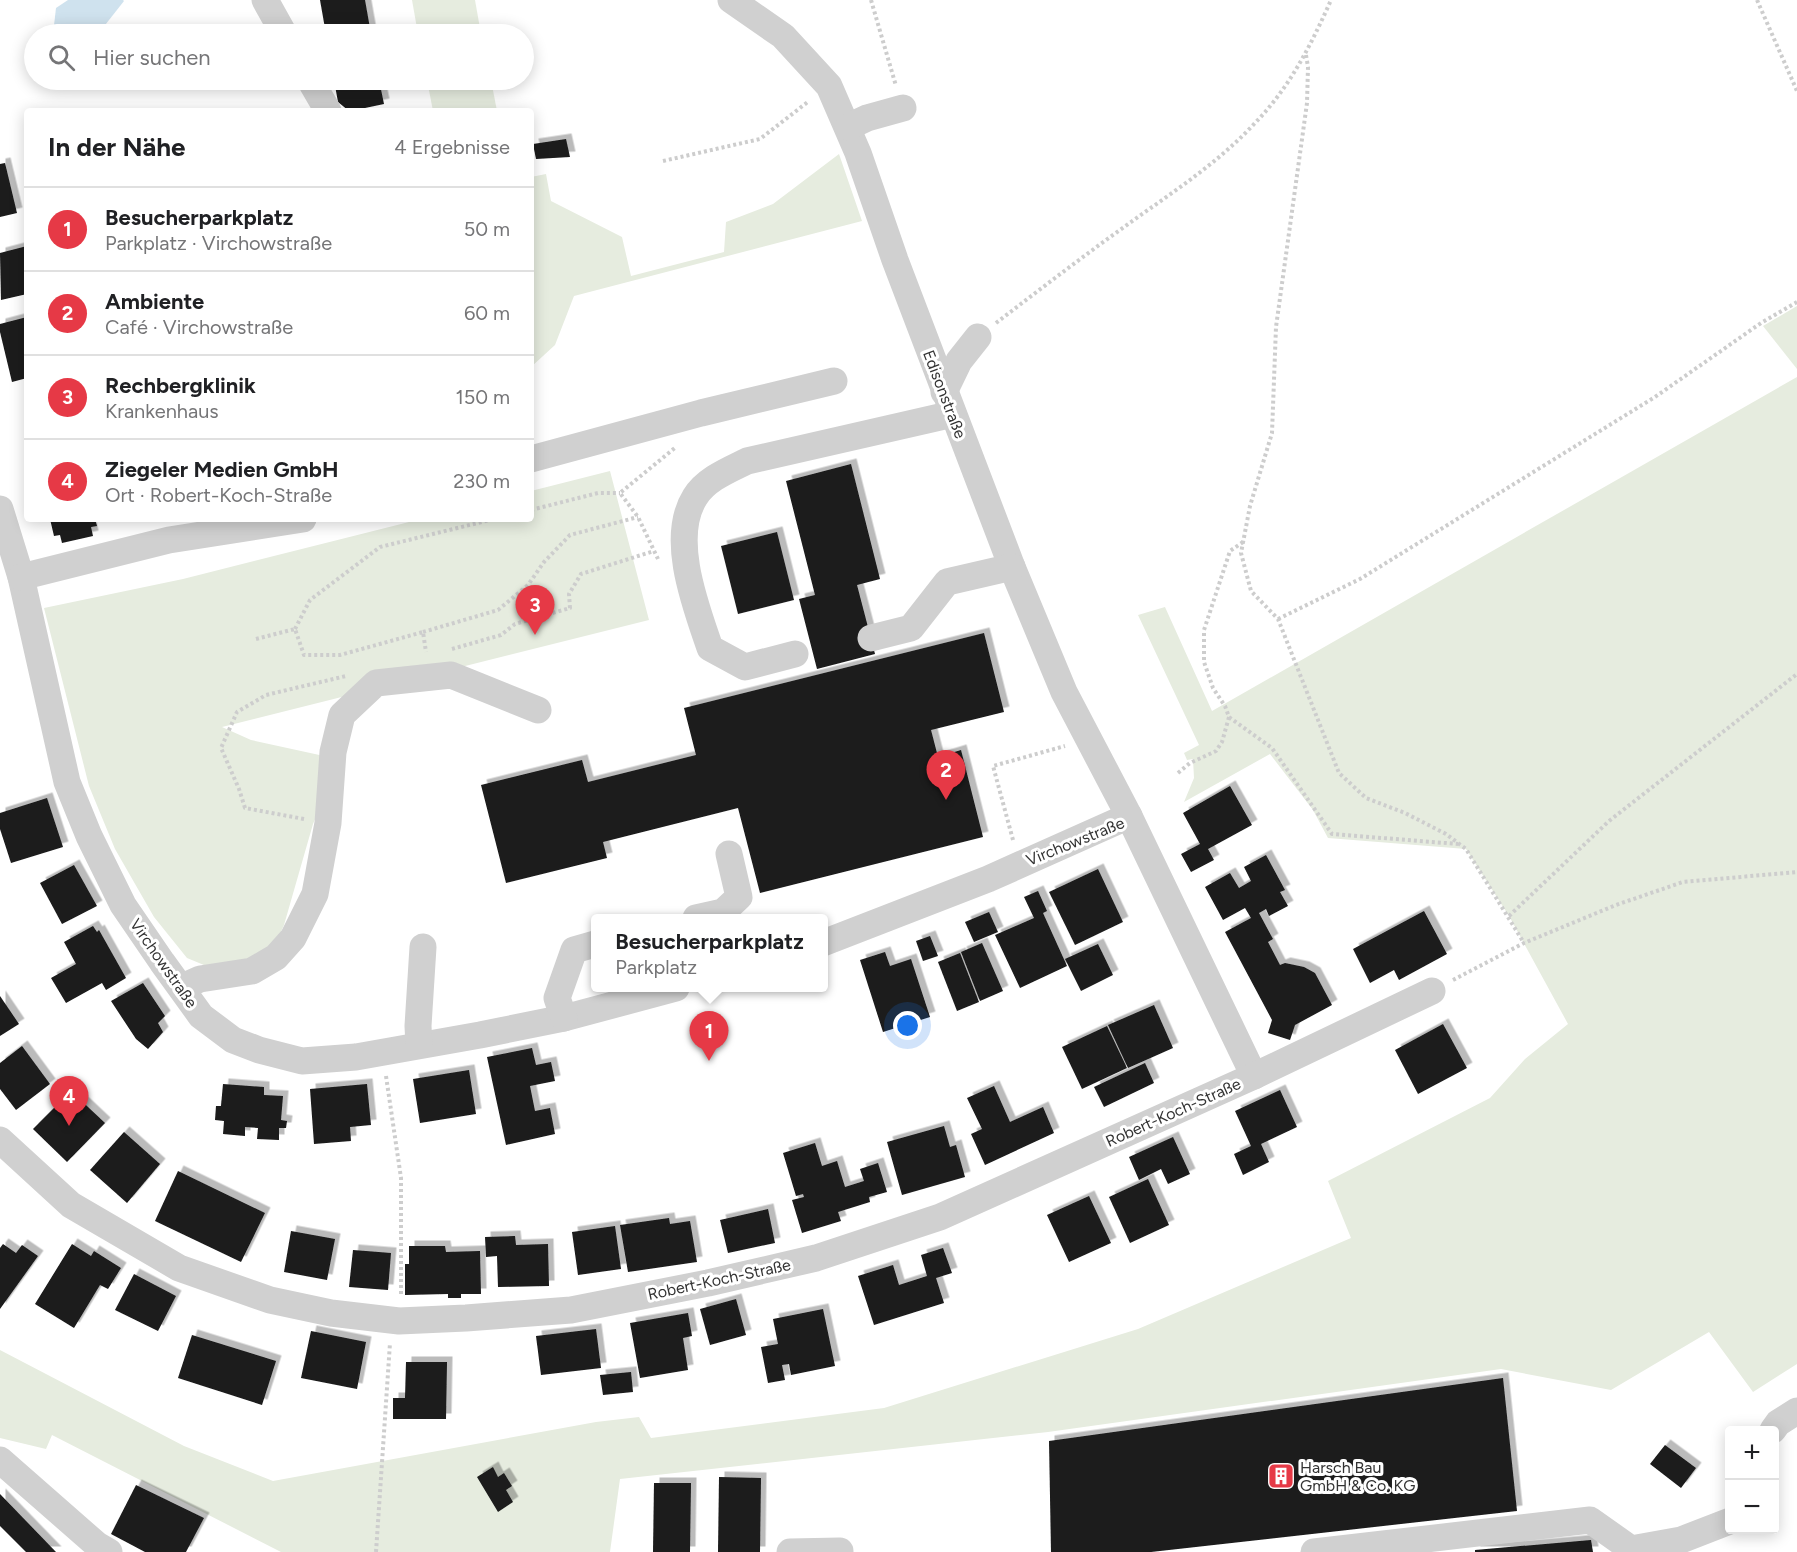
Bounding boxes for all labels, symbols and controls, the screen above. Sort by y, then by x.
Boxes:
search box [24,24,534,90]
icon: search [45,41,78,74]
text: Hier suchen [93,44,211,71]
text: In der Nähe [48,131,185,163]
text: 4 Ergebnisse [394,135,510,159]
text: Besucherparkplatz [105,204,293,231]
text: 1 [63,217,72,241]
text: 50 m [464,217,510,241]
text: Parkplatz · Virchowstraße [105,231,332,255]
text: Ambiente [105,288,204,315]
text: 2 [62,301,73,325]
text: 60 m [464,301,510,325]
text: Café · Virchowstraße [105,315,293,339]
street label: Edisonstraße [919,347,970,441]
text: Rechbergklinik [105,372,256,399]
text: 3 [62,385,73,409]
text: 150 m [455,385,510,409]
text: Krankenhaus [105,399,219,423]
text: Ziegeler Medien GmbH [105,456,338,483]
text: 4 [61,469,74,493]
text: 230 m [453,469,510,493]
text: Ort · Robert-Koch-Straße [105,483,332,507]
pin: 3 [516,586,554,635]
pin: 2 [926,750,966,800]
street label: Virchowstraße [1023,813,1127,870]
popup [591,914,828,992]
street label: Virchowstraße [126,915,201,1012]
text: Besucherparkplatz [615,928,804,955]
text: Parkplatz [615,955,697,979]
your location [893,1011,922,1040]
pin: 1 [690,1012,728,1061]
street label: Robert-Koch-Straße [1103,1074,1244,1151]
pin: 4 [50,1076,88,1126]
street label: Robert-Koch-Straße [646,1255,793,1304]
map controls [1725,1426,1779,1534]
button: + [1725,1426,1779,1480]
place label: Harsch Bau GmbH & Co. KG [1300,1458,1415,1495]
building icon: Harsch Bau GmbH & Co. KG [1266,1461,1296,1491]
button: − [1725,1480,1779,1534]

